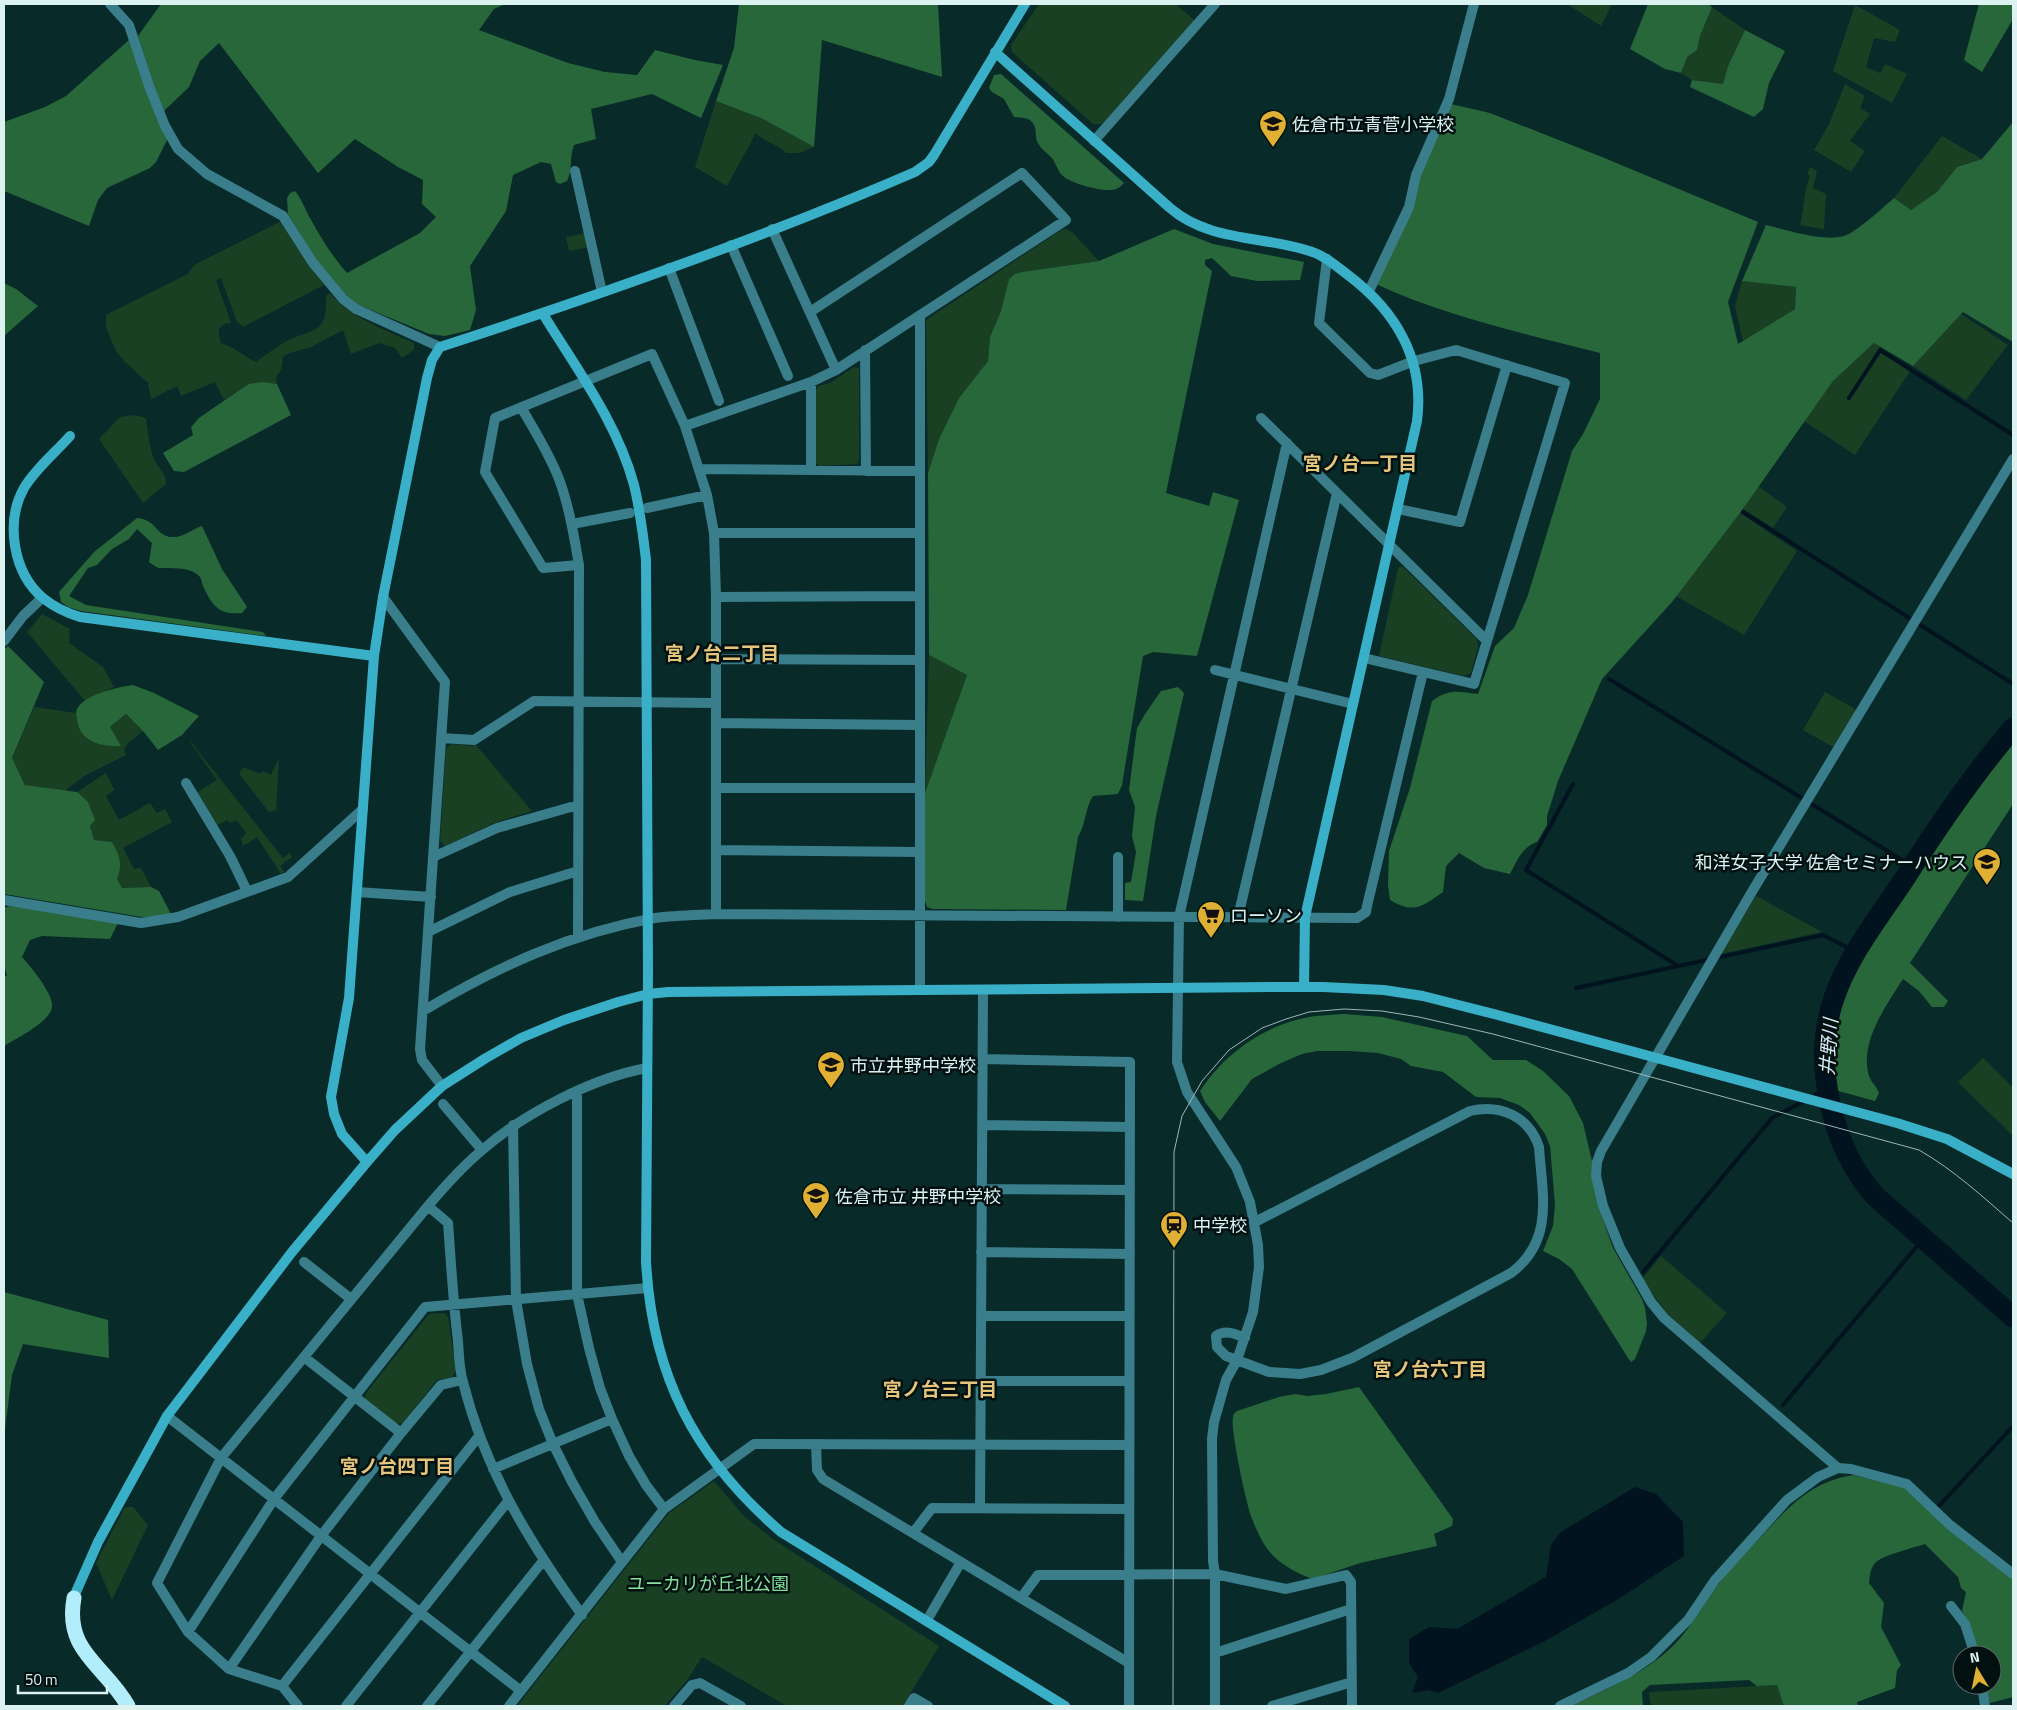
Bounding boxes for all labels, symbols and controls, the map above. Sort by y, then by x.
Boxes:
school or university icon: 佐倉市立青菅小学校 [1258,109,1288,148]
place label: 佐倉市立青菅小学校 [1292,111,1454,138]
district label: 宮ノ台一丁目 [1303,448,1417,477]
district label: 宮ノ台二丁目 [665,638,779,667]
school or university icon: 和洋女子大学 佐倉セミナーハウス [1972,847,2002,886]
place label: 和洋女子大学 佐倉セミナーハウス [1694,849,1968,876]
supermarket icon: ローソン [1196,900,1226,939]
place label: ローソン [1230,902,1302,929]
water label: 井野川 [1812,1016,1845,1076]
school or university icon: 市立井野中学校 [816,1050,846,1089]
place label: 市立井野中学校 [850,1052,976,1079]
school or university icon: 佐倉市立 井野中学校 [801,1181,831,1220]
place label: 佐倉市立 井野中学校 [835,1183,1001,1210]
station icon: 中学校 [1159,1210,1189,1249]
place label: 中学校 [1193,1212,1247,1239]
district label: 宮ノ台六丁目 [1373,1354,1487,1383]
district label: 宮ノ台三丁目 [883,1374,997,1403]
district label: 宮ノ台四丁目 [340,1451,454,1480]
park label: ユーカリが丘北公園 [627,1570,789,1597]
north arrow [1952,1645,2002,1695]
text: N [1968,1646,1981,1668]
scale bar [18,1662,106,1694]
text: 50 m [25,1668,58,1691]

